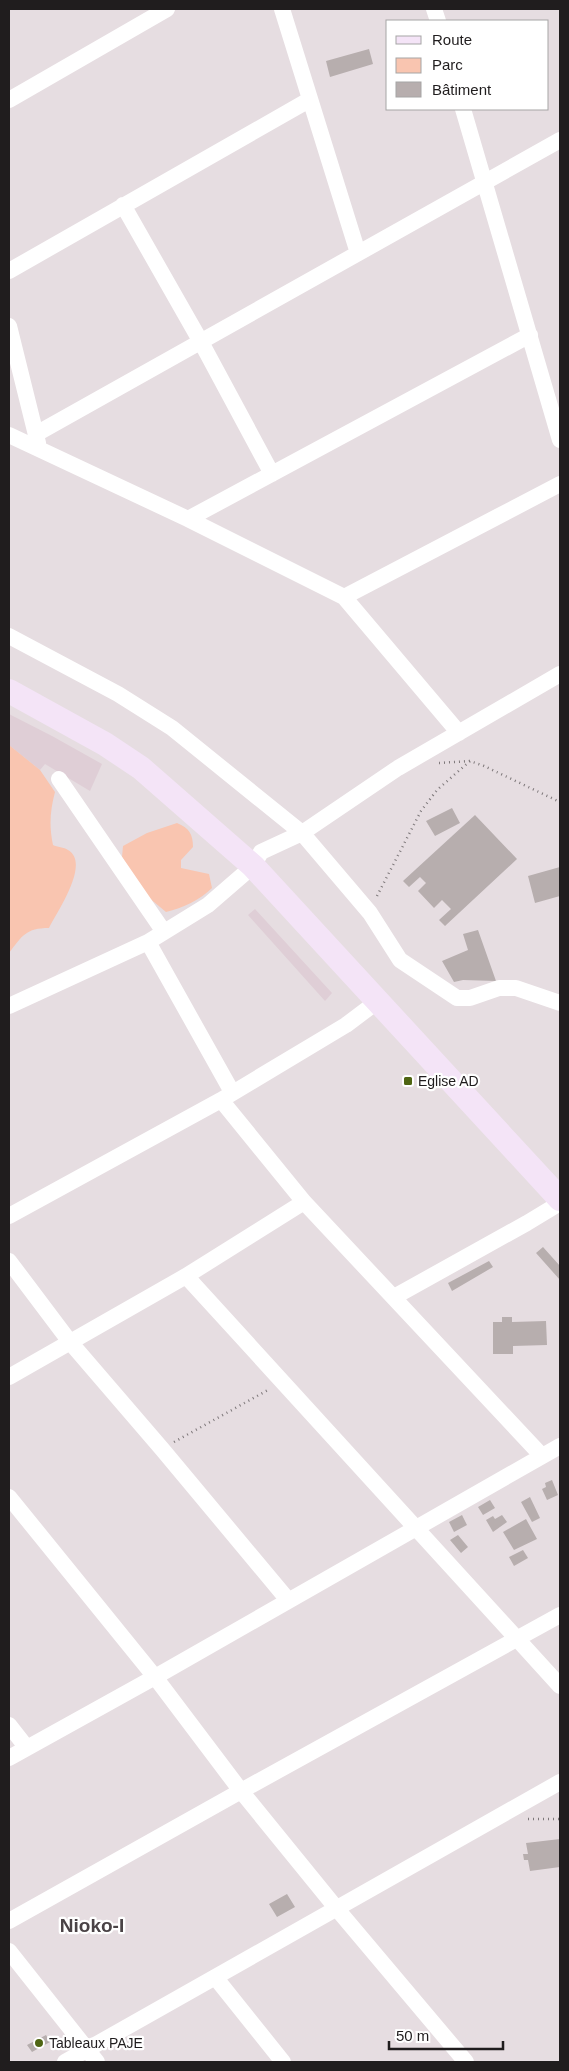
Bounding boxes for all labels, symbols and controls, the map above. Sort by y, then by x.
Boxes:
legend [386,20,549,110]
text: Route [432,31,472,48]
text: Parc [432,56,463,73]
text: Bâtiment [432,81,492,98]
place label: Eglise AD [418,1073,479,1089]
marker: Eglise AD [402,1075,414,1087]
district label: Nioko-I [60,1915,124,1936]
scale bar [389,2018,503,2050]
text: 50 m [396,2027,429,2044]
place label: Tableaux PAJE [49,2035,143,2051]
marker: Tableaux PAJE [33,2037,45,2049]

